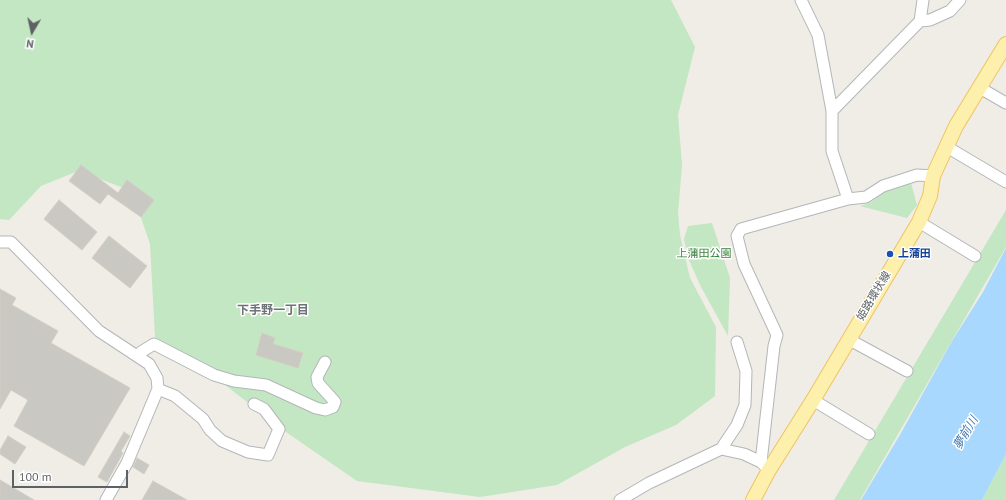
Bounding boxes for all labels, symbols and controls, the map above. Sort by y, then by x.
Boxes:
north arrow [12,12,52,52]
text: N [25,36,35,51]
park label: 上蒲田公園 [677,247,731,261]
place label: 上蒲田 [898,247,931,261]
marker: 上蒲田 [885,249,895,259]
street label: 姫路環状線 [854,269,894,323]
district label: 下手野一丁目 [237,304,309,318]
water label: 夢前川 [951,414,981,452]
scale bar [14,462,130,488]
text: 100 m [19,469,52,484]

